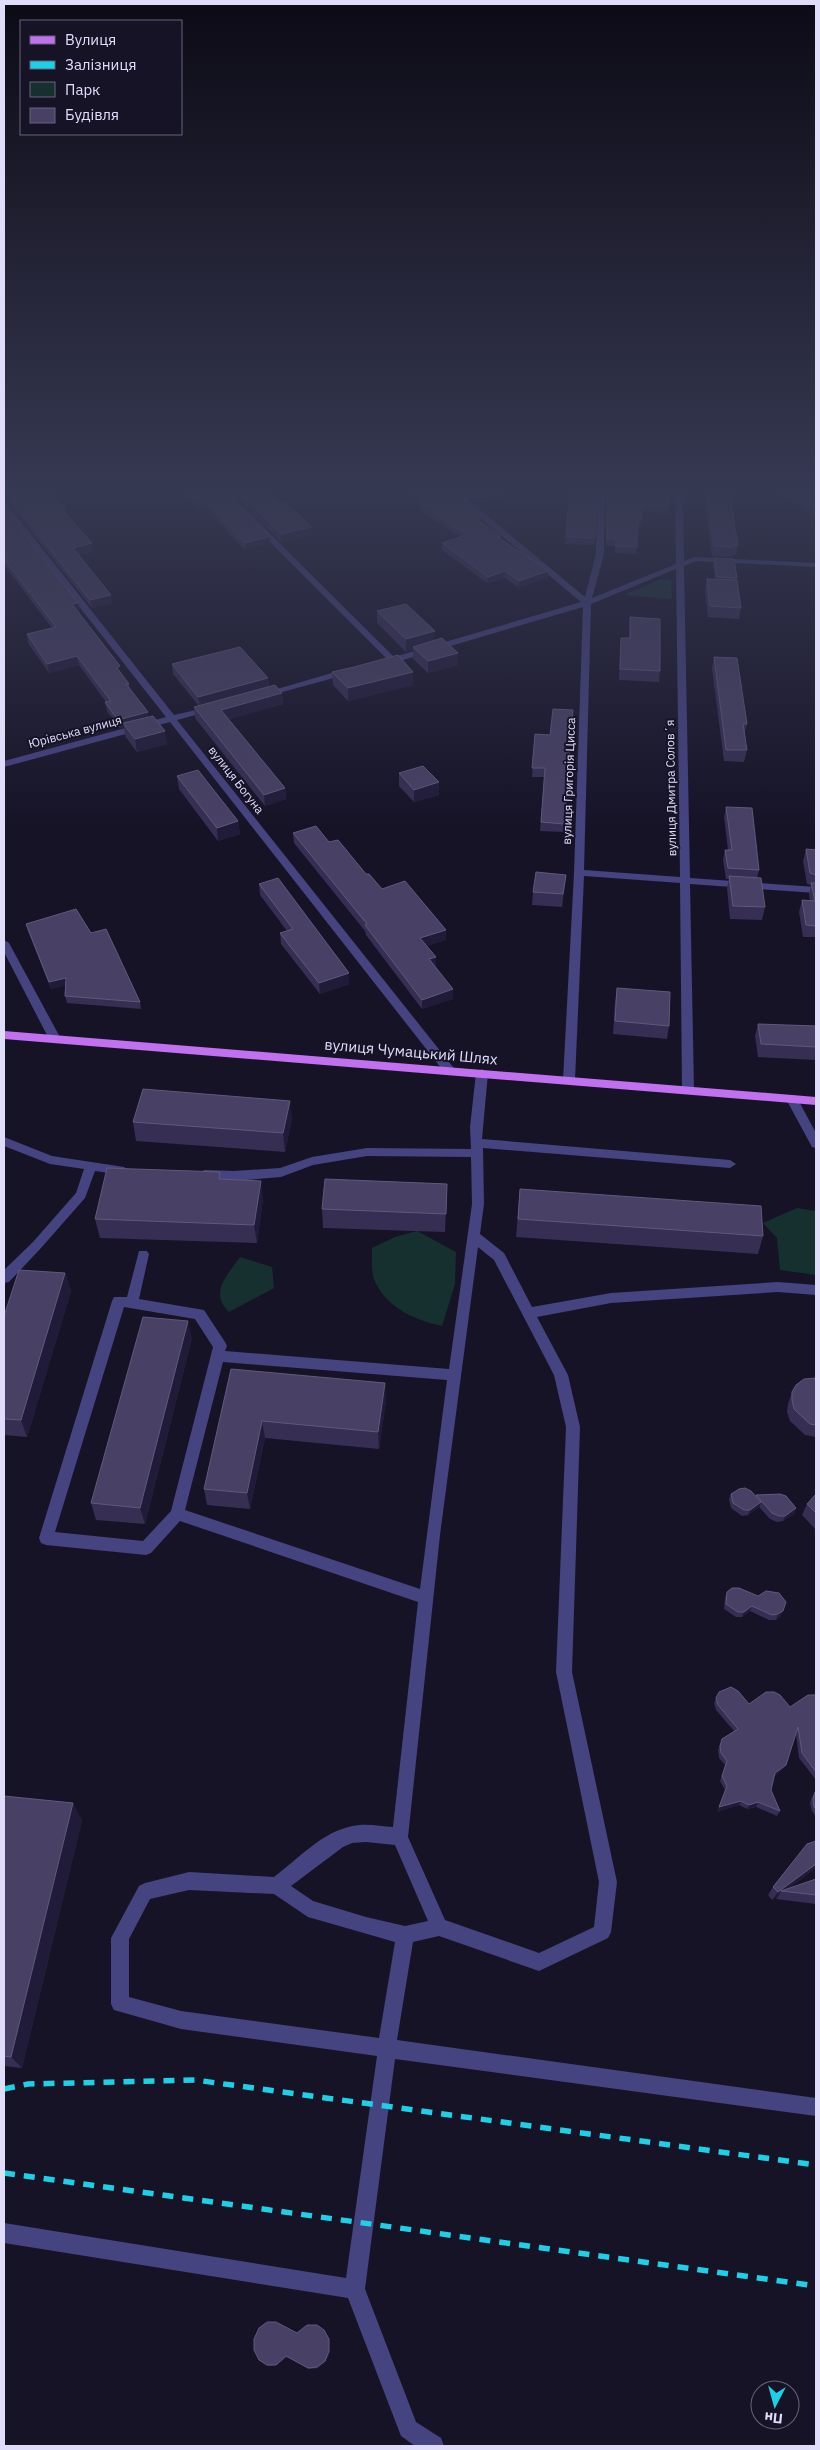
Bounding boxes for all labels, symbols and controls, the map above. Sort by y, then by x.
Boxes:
legend [20,20,182,135]
text: Вулиця [65,30,116,49]
text: Залізниця [65,55,136,74]
text: Парк [65,80,100,99]
text: Будівля [65,105,119,124]
street label: Юрівська вулиця [27,712,123,751]
street label: вулиця Григорія Цисса [559,717,578,845]
street label: вулиця Дмитра Соловʼя [662,720,679,856]
street label: вулиця Богуна [205,743,268,817]
street label: вулиця Чумацький Шлях [324,1034,499,1069]
north arrow [750,2380,800,2430]
text: Пн [764,2408,784,2428]

